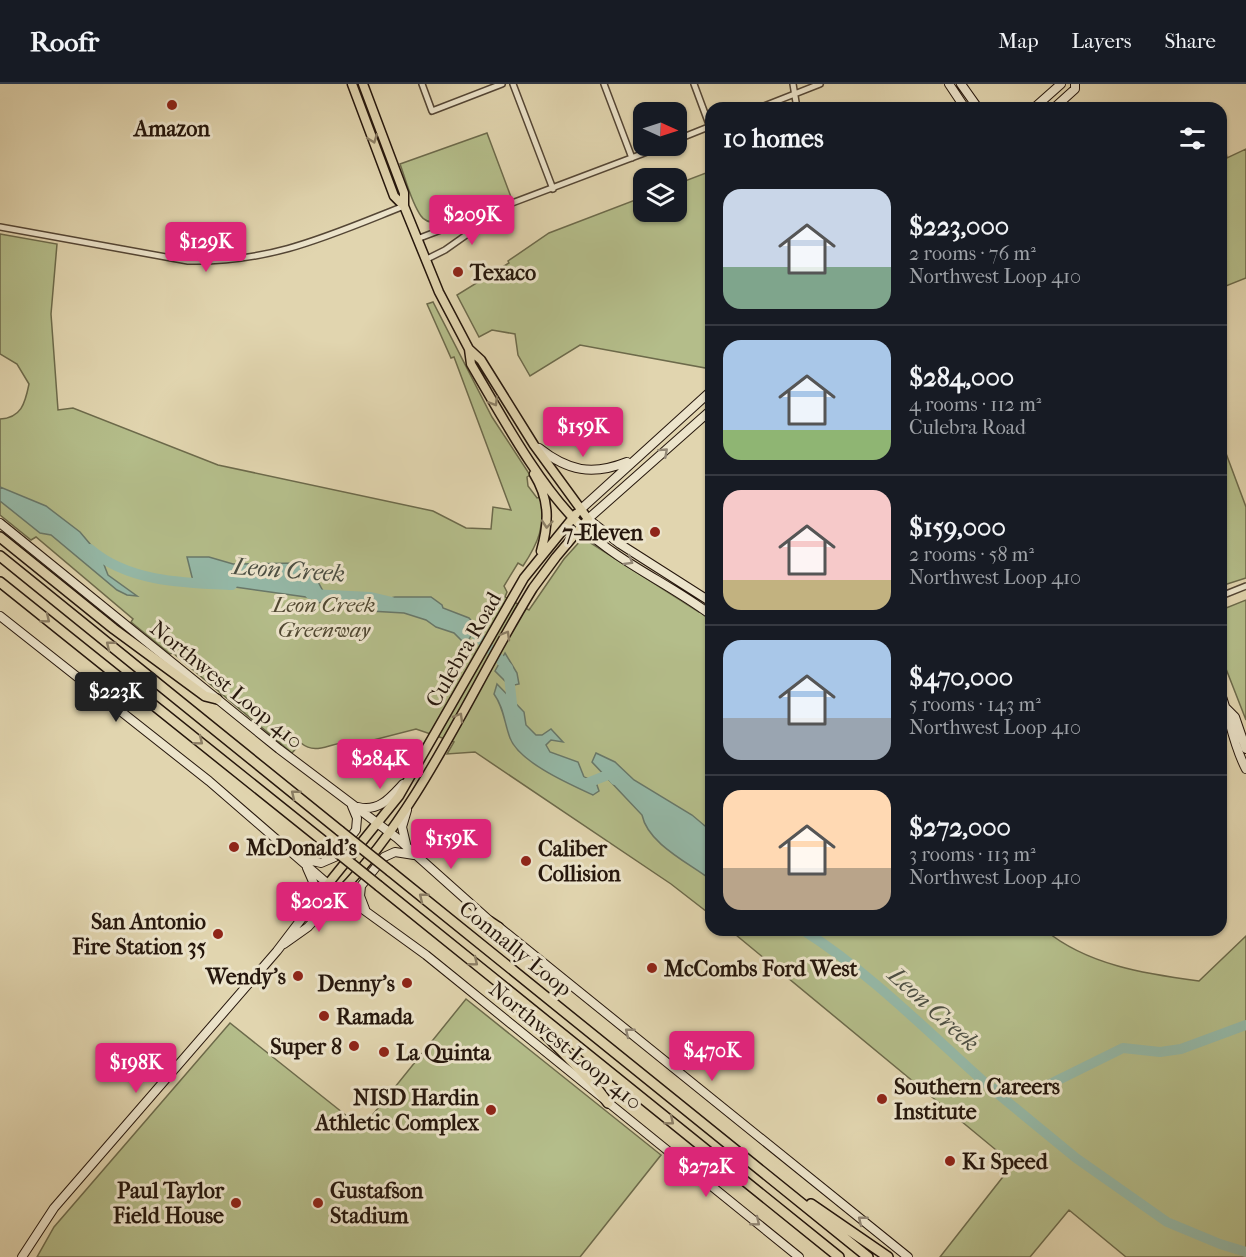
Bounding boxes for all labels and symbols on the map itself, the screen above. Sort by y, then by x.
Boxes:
marker: Amazon [165,98,179,112]
north arrow [633,102,687,156]
place label: Amazon [132,116,210,142]
one-way arrow [366,133,378,144]
pin: $209K [430,195,514,246]
pin: $129K [164,222,248,273]
place label: Texaco [469,260,536,286]
marker: Texaco [451,265,465,279]
one-way arrow [486,396,498,406]
pin: $159K [541,407,625,458]
one-way arrow [656,449,667,460]
one-way arrow [541,519,554,528]
place label: 7-Eleven [561,520,643,546]
marker: 7-Eleven [648,525,662,539]
water label: Leon Creek [230,552,346,588]
one-way arrow [623,554,633,566]
street label: Culebra Road [420,586,508,712]
park label: Leon Creek Greenway [270,592,376,643]
one-way arrow [40,612,51,623]
street label: Northwest Loop 410 [145,615,308,754]
one-way arrow [499,631,510,641]
one-way arrow [106,642,117,653]
pin: $223K [74,672,158,723]
one-way arrow [452,713,463,724]
one-way arrow [192,734,203,745]
pin: $284K [338,739,422,790]
one-way arrow [291,791,302,802]
pin: $159K [409,819,493,870]
place label: McDonald's [245,835,357,861]
place label: Caliber Collision [538,836,621,887]
marker: McDonald's [227,840,241,854]
marker: Caliber Collision [519,854,533,868]
pin: $202K [277,882,361,933]
one-way arrow [418,894,429,905]
street label: Connally Loop [454,895,577,1002]
place label: San Antonio Fire Station 35 [71,909,206,960]
marker: San Antonio Fire Station 35 [211,927,225,941]
one-way arrow [467,955,478,966]
place label: McCombs Ford West [663,956,859,982]
water label: Leon Creek [881,960,985,1057]
marker: McCombs Ford West [645,961,659,975]
place label: Wendy's [205,964,286,990]
marker: Wendy's [291,969,305,983]
place label: Denny's [318,971,395,997]
marker: Denny's [400,976,414,990]
street label: Northwest Loop 410 [484,976,647,1115]
place label: Ramada [336,1004,414,1030]
marker: Ramada [317,1009,331,1023]
one-way arrow [625,1028,636,1039]
pin: $470K [670,1031,754,1082]
place label: Super 8 [270,1034,342,1060]
marker: Super 8 [347,1039,361,1053]
place label: La Quinta [396,1040,492,1066]
pin: $198K [94,1043,178,1094]
marker: La Quinta [377,1045,391,1059]
place label: Southern Careers Institute [894,1074,1060,1125]
place label: NISD Hardin Athletic Complex [313,1085,480,1136]
marker: Southern Careers Institute [875,1092,889,1106]
marker: NISD Hardin Athletic Complex [484,1103,498,1117]
one-way arrow [663,1113,674,1124]
pin: $272K [664,1147,748,1198]
place label: K1 Speed [962,1149,1049,1175]
marker: K1 Speed [943,1154,957,1168]
place label: Paul Taylor Field House [112,1178,225,1229]
place label: Gustafson Stadium [330,1178,424,1229]
marker: Paul Taylor Field House [229,1196,243,1210]
marker: Gustafson Stadium [311,1196,325,1210]
one-way arrow [749,1215,760,1226]
one-way arrow [858,1217,869,1228]

